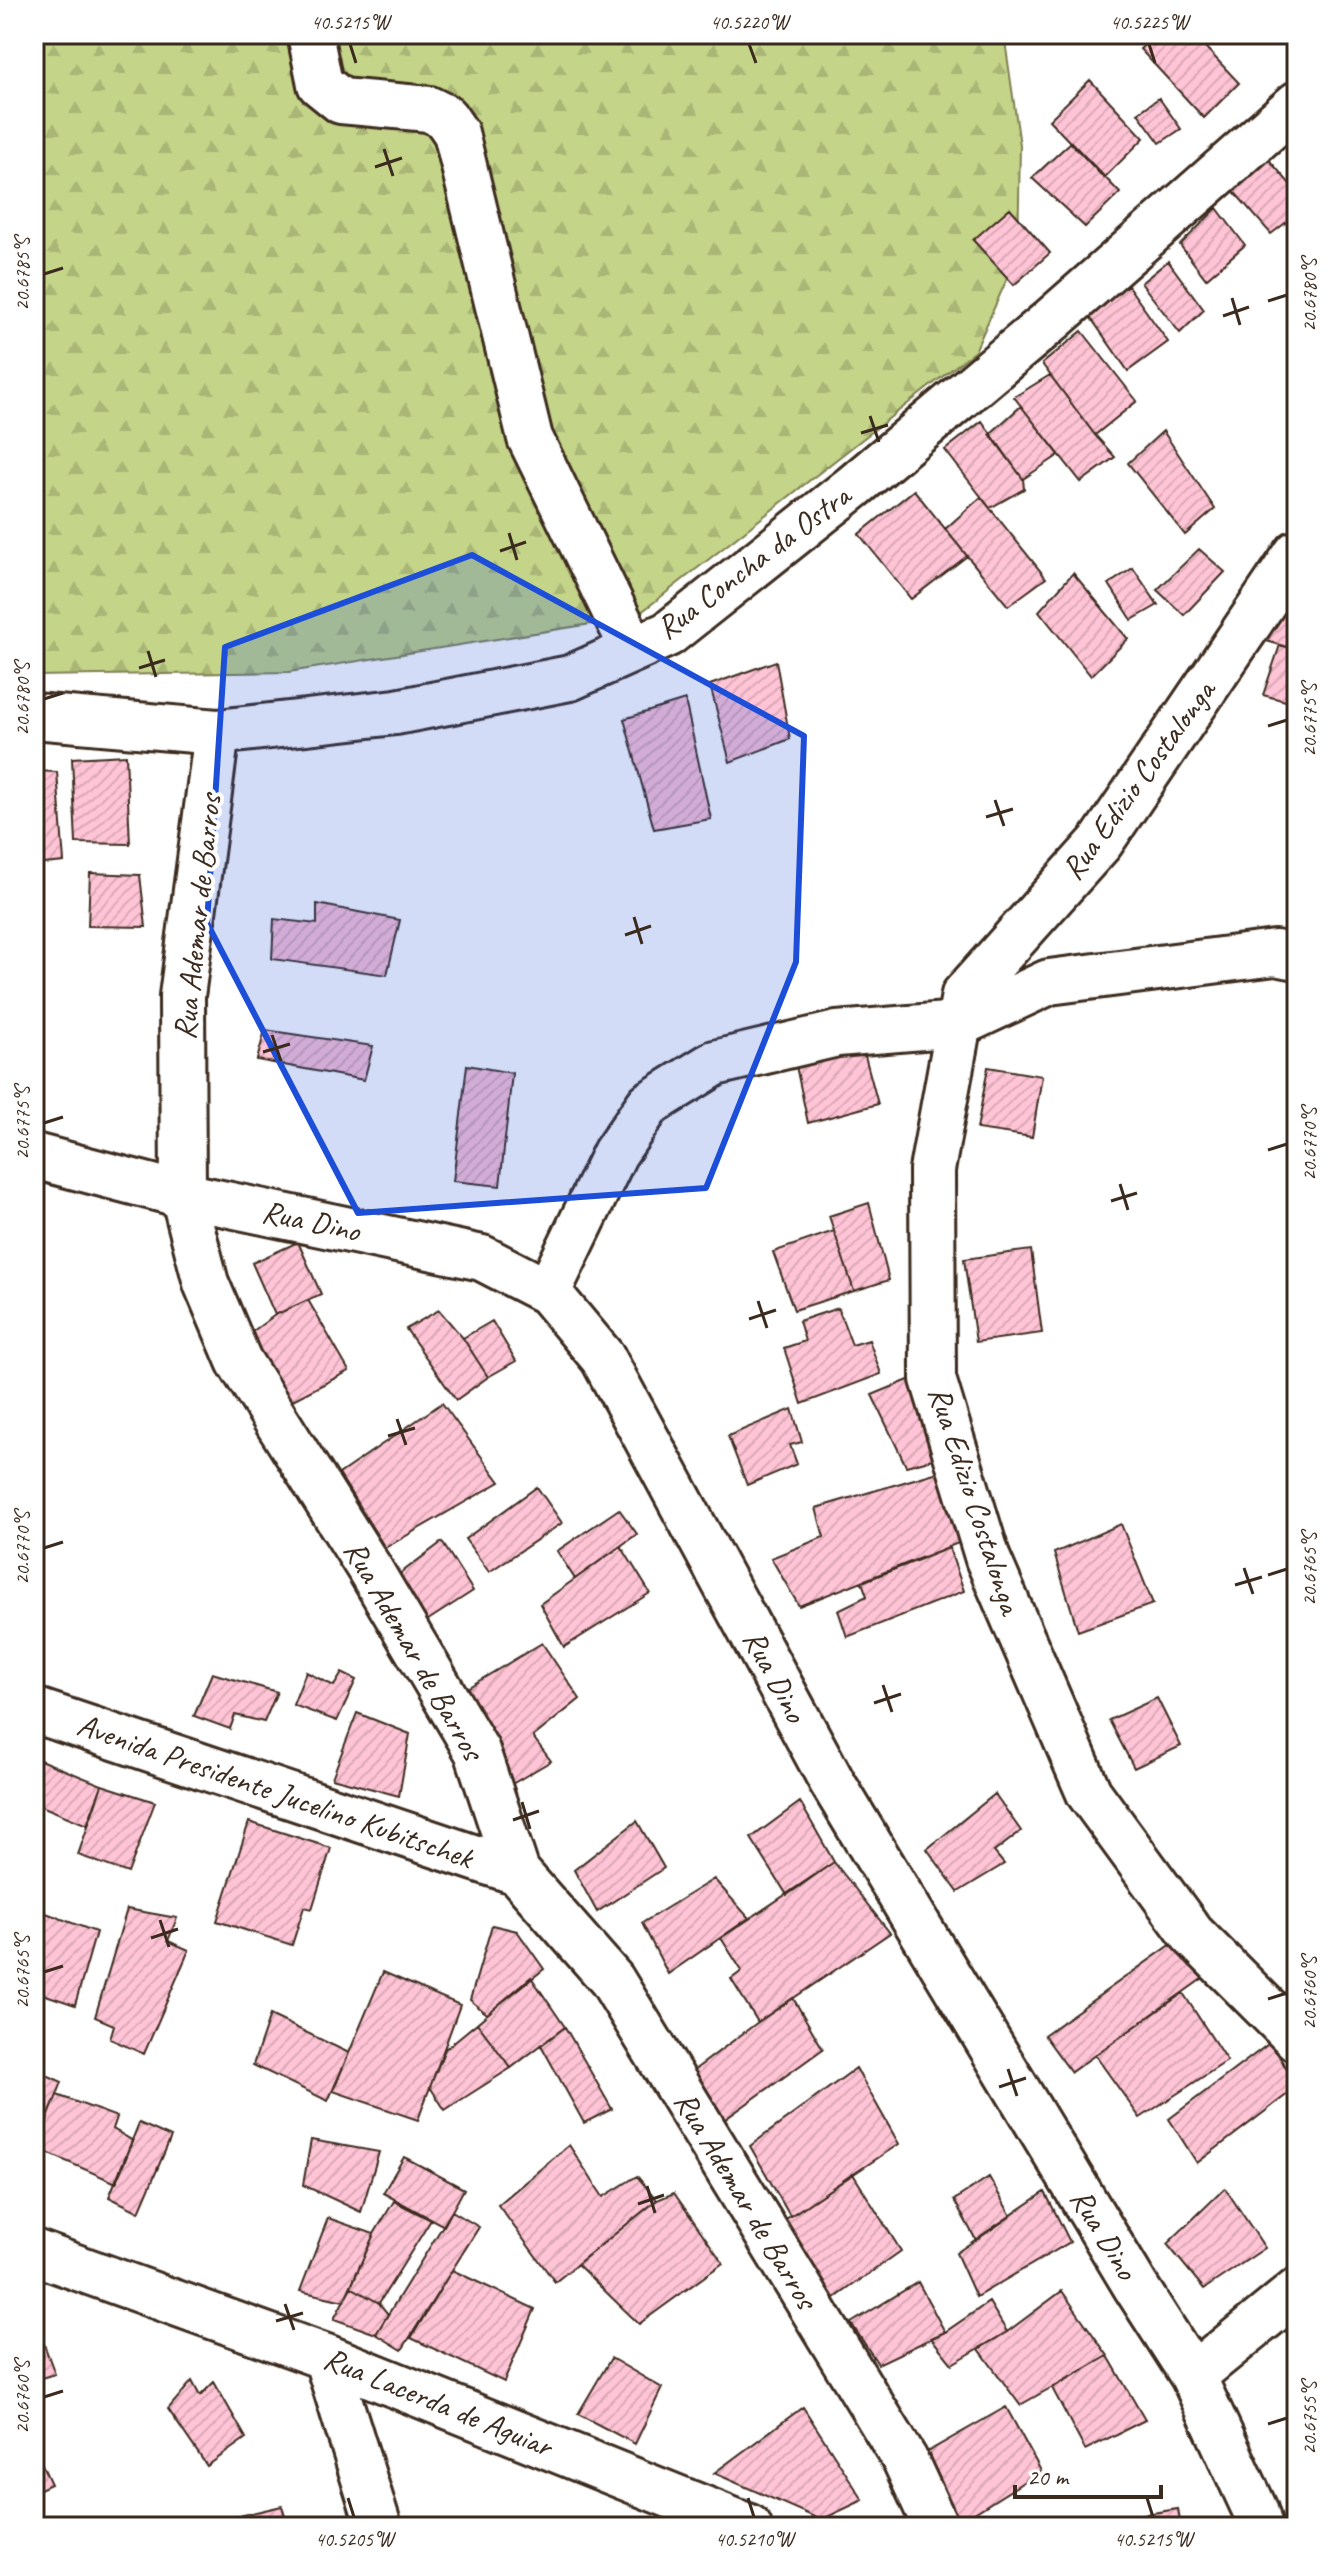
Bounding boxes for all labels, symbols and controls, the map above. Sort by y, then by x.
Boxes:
text: 40.5215°W [311,10,393,35]
text: 40.5220°W [710,10,792,35]
text: 40.5225°W [1110,10,1192,35]
text: 20.6785°S [10,233,35,311]
text: 20.6780°S [1297,254,1322,332]
street label: Rua Concha da Ostra [648,474,860,648]
text: 20.6780°S [10,658,35,736]
street label: Rua Edizio Costalonga [1052,670,1226,888]
text: 20.6775°S [1297,679,1322,757]
street label: Rua Ademar de Barros [164,789,231,1042]
text: 20.6775°S [10,1082,35,1160]
text: 20.6770°S [1297,1103,1322,1181]
street label: Rua Dino [258,1191,365,1252]
street label: Rua Edizio Costalonga [919,1381,1032,1622]
text: 20.6770°S [10,1507,35,1585]
text: 20.6765°S [1297,1528,1322,1606]
street label: Rua Ademar de Barros [335,1533,495,1770]
street label: Rua Dino [734,1623,817,1731]
street label: Avenida Presidente Jucelino Kubitschek [72,1704,480,1879]
text: 20.6765°S [10,1931,35,2009]
text: 20.6760°S [1297,1952,1322,2030]
street label: Rua Ademar de Barros [665,2084,829,2319]
street label: Rua Dino [1061,2181,1148,2288]
street label: Rua Lacerda de Aguiar [318,2338,560,2467]
text: 20.6760°S [10,2356,35,2434]
text: 20.6755°S [1297,2377,1322,2455]
scale bar [1015,2449,1161,2499]
text: 20 m [1027,2462,1070,2492]
text: 40.5205°W [315,2527,397,2552]
text: 40.5210°W [715,2527,797,2552]
text: 40.5215°W [1114,2527,1196,2552]

